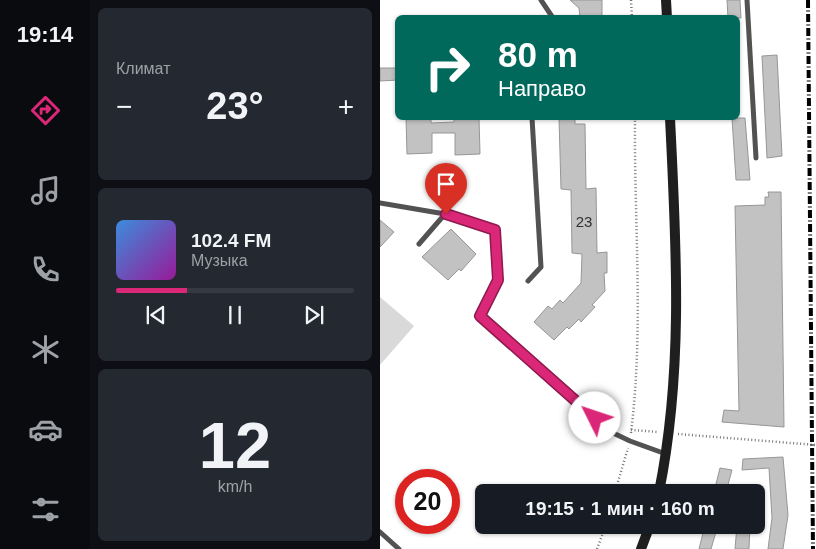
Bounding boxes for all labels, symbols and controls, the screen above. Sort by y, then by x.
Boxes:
text: 19:14 [17,22,73,47]
icon: right [415,35,480,100]
text: 80 m [498,35,578,74]
text: Климат [116,60,170,77]
text: Направо [498,76,586,101]
text: 23° [206,85,264,127]
text: − [116,91,132,122]
text: + [338,91,354,122]
icon: directions [28,93,63,128]
pin [425,163,467,214]
icon: arrive [432,170,460,198]
icon: music [28,173,63,208]
house number: 23 [576,213,592,230]
text: 102.4 FM [191,230,271,251]
icon: phone [28,252,63,287]
text: Музыка [191,252,248,269]
icon: previous [142,301,170,329]
icon: pause [221,301,249,329]
icon: next [300,301,328,329]
icon: climate [28,332,63,367]
position arrow [568,391,620,443]
text: 12 [199,409,271,482]
icon: car [28,412,63,447]
speed limit sign: 20 [395,469,460,534]
text: km/h [218,478,252,495]
icon: filters [28,492,63,527]
text: 19:15 · 1 мин · 160 m [525,498,715,519]

